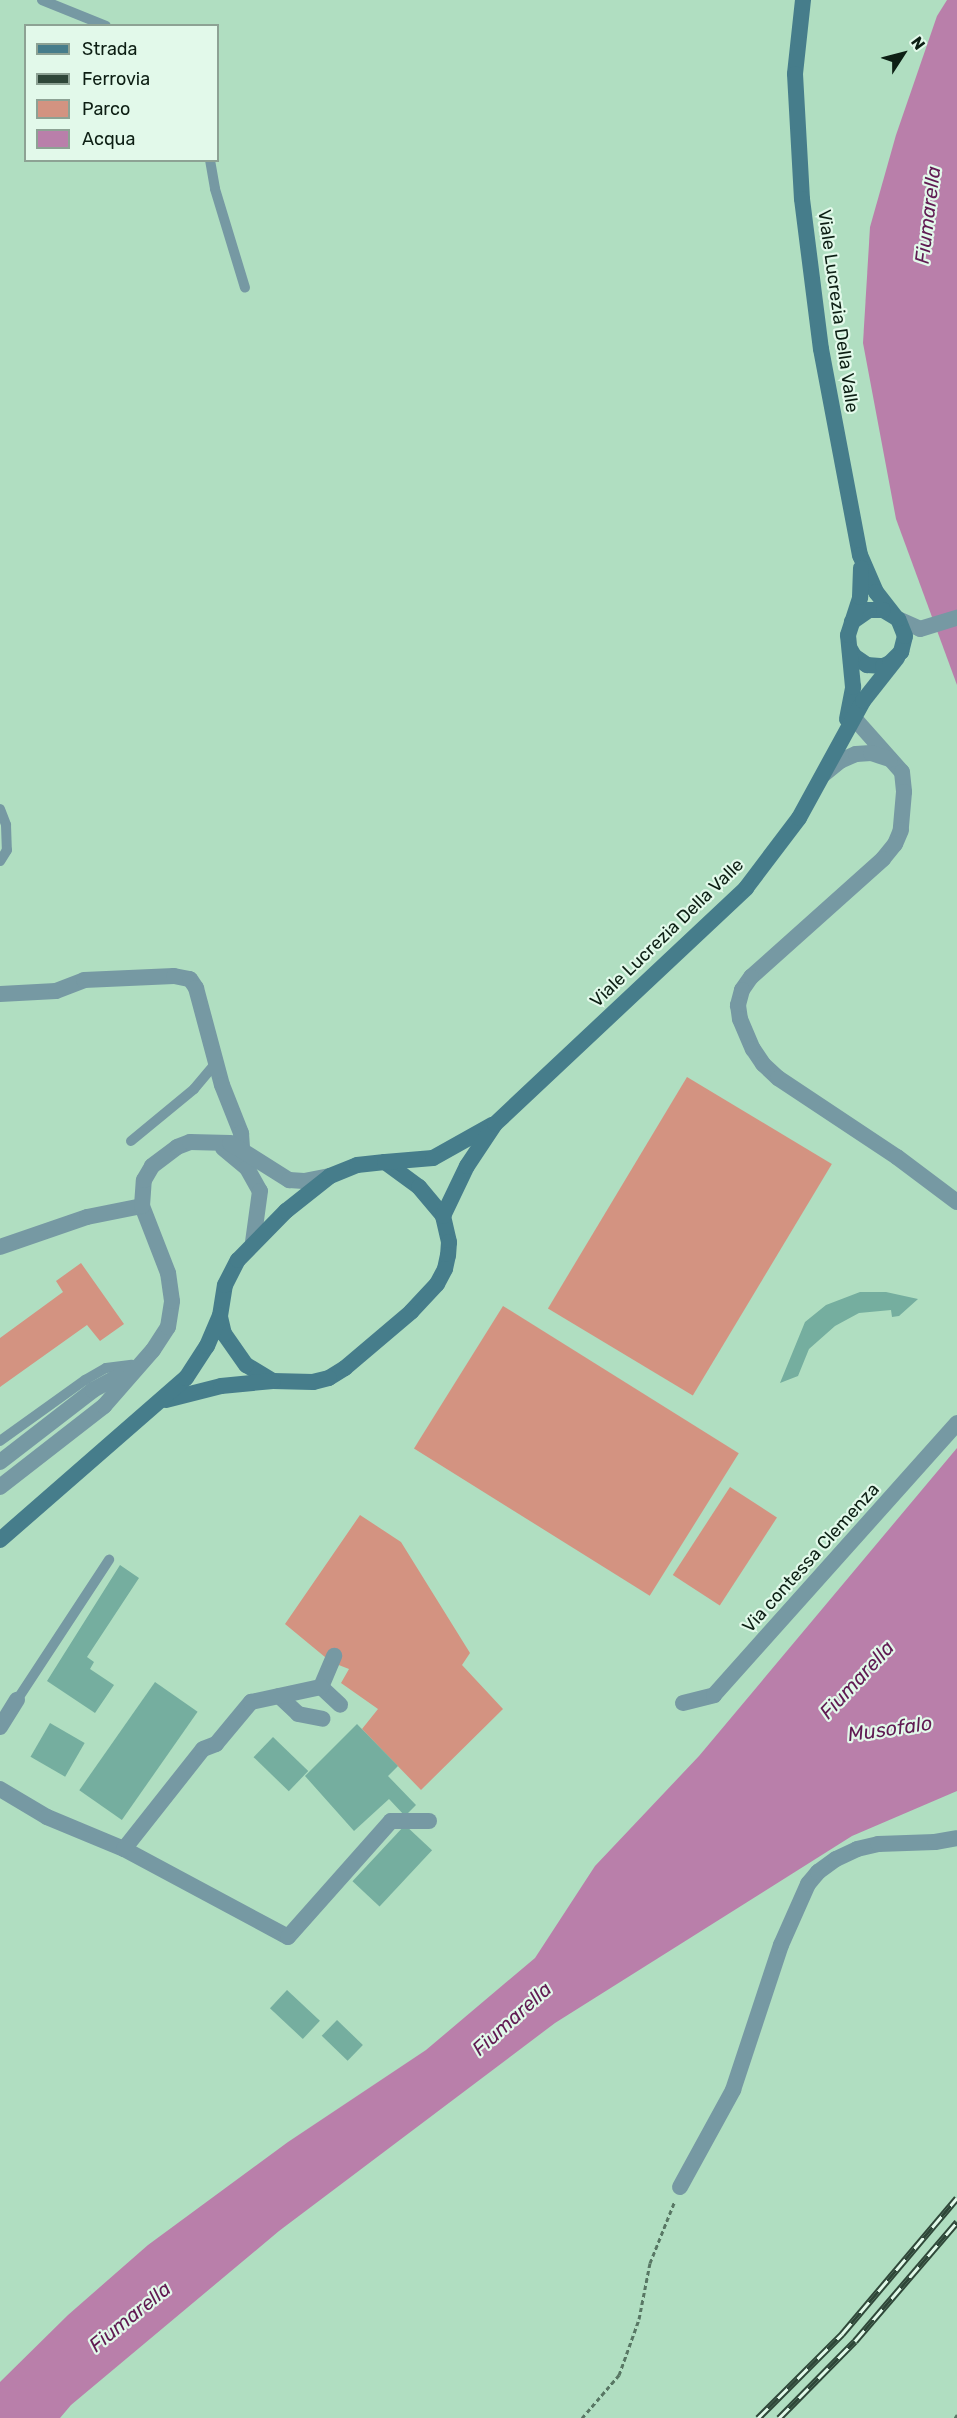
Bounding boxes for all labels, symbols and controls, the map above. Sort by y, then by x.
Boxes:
legend [24,24,219,162]
north arrow [873,24,933,84]
text: N [907,33,929,53]
text: Strada [82,38,138,60]
text: Ferrovia [82,68,150,90]
text: Parco [82,98,130,120]
text: Acqua [82,128,135,150]
water label: Fiumarella [910,165,946,265]
street label: Viale Lucrezia Della Valle [813,208,863,414]
street label: Viale Lucrezia Della Valle [586,854,748,1012]
street label: Via contessa Clemenza [738,1479,884,1637]
water label: Fiumarella [815,1636,899,1724]
water label: Musofalo [846,1711,934,1747]
water label: Fiumarella [467,1977,557,2061]
water label: Fiumarella [84,2277,176,2357]

